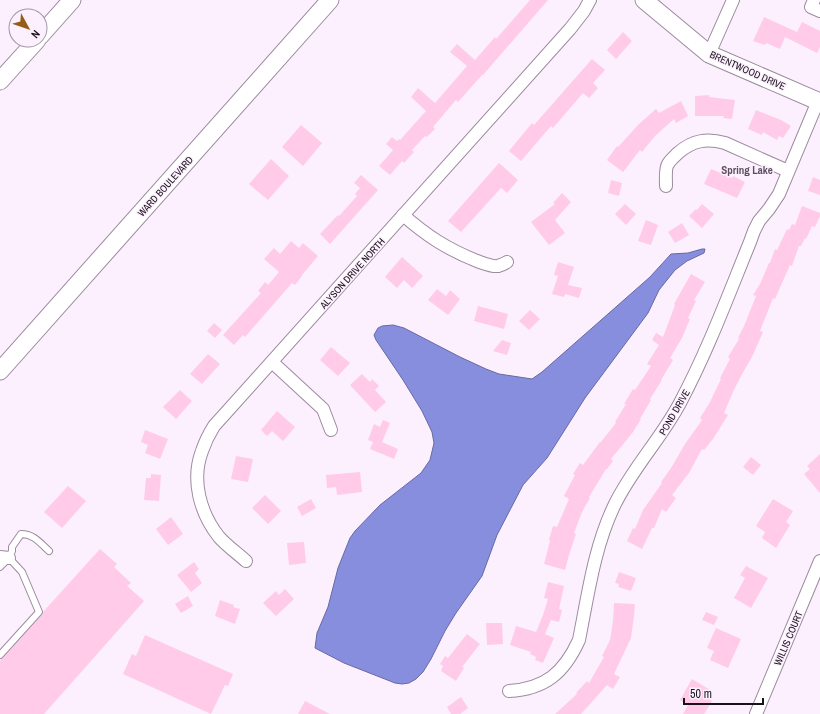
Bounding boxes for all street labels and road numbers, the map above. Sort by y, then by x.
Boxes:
street label: BRENTWOOD DRIVE [708,48,788,93]
street label: WARD BOULEVARD [135,153,196,219]
street label: ALYSON DRIVE NORTH [316,235,388,312]
street label: POND DRIVE [656,387,693,438]
street label: WILLIS COURT [771,609,806,668]

